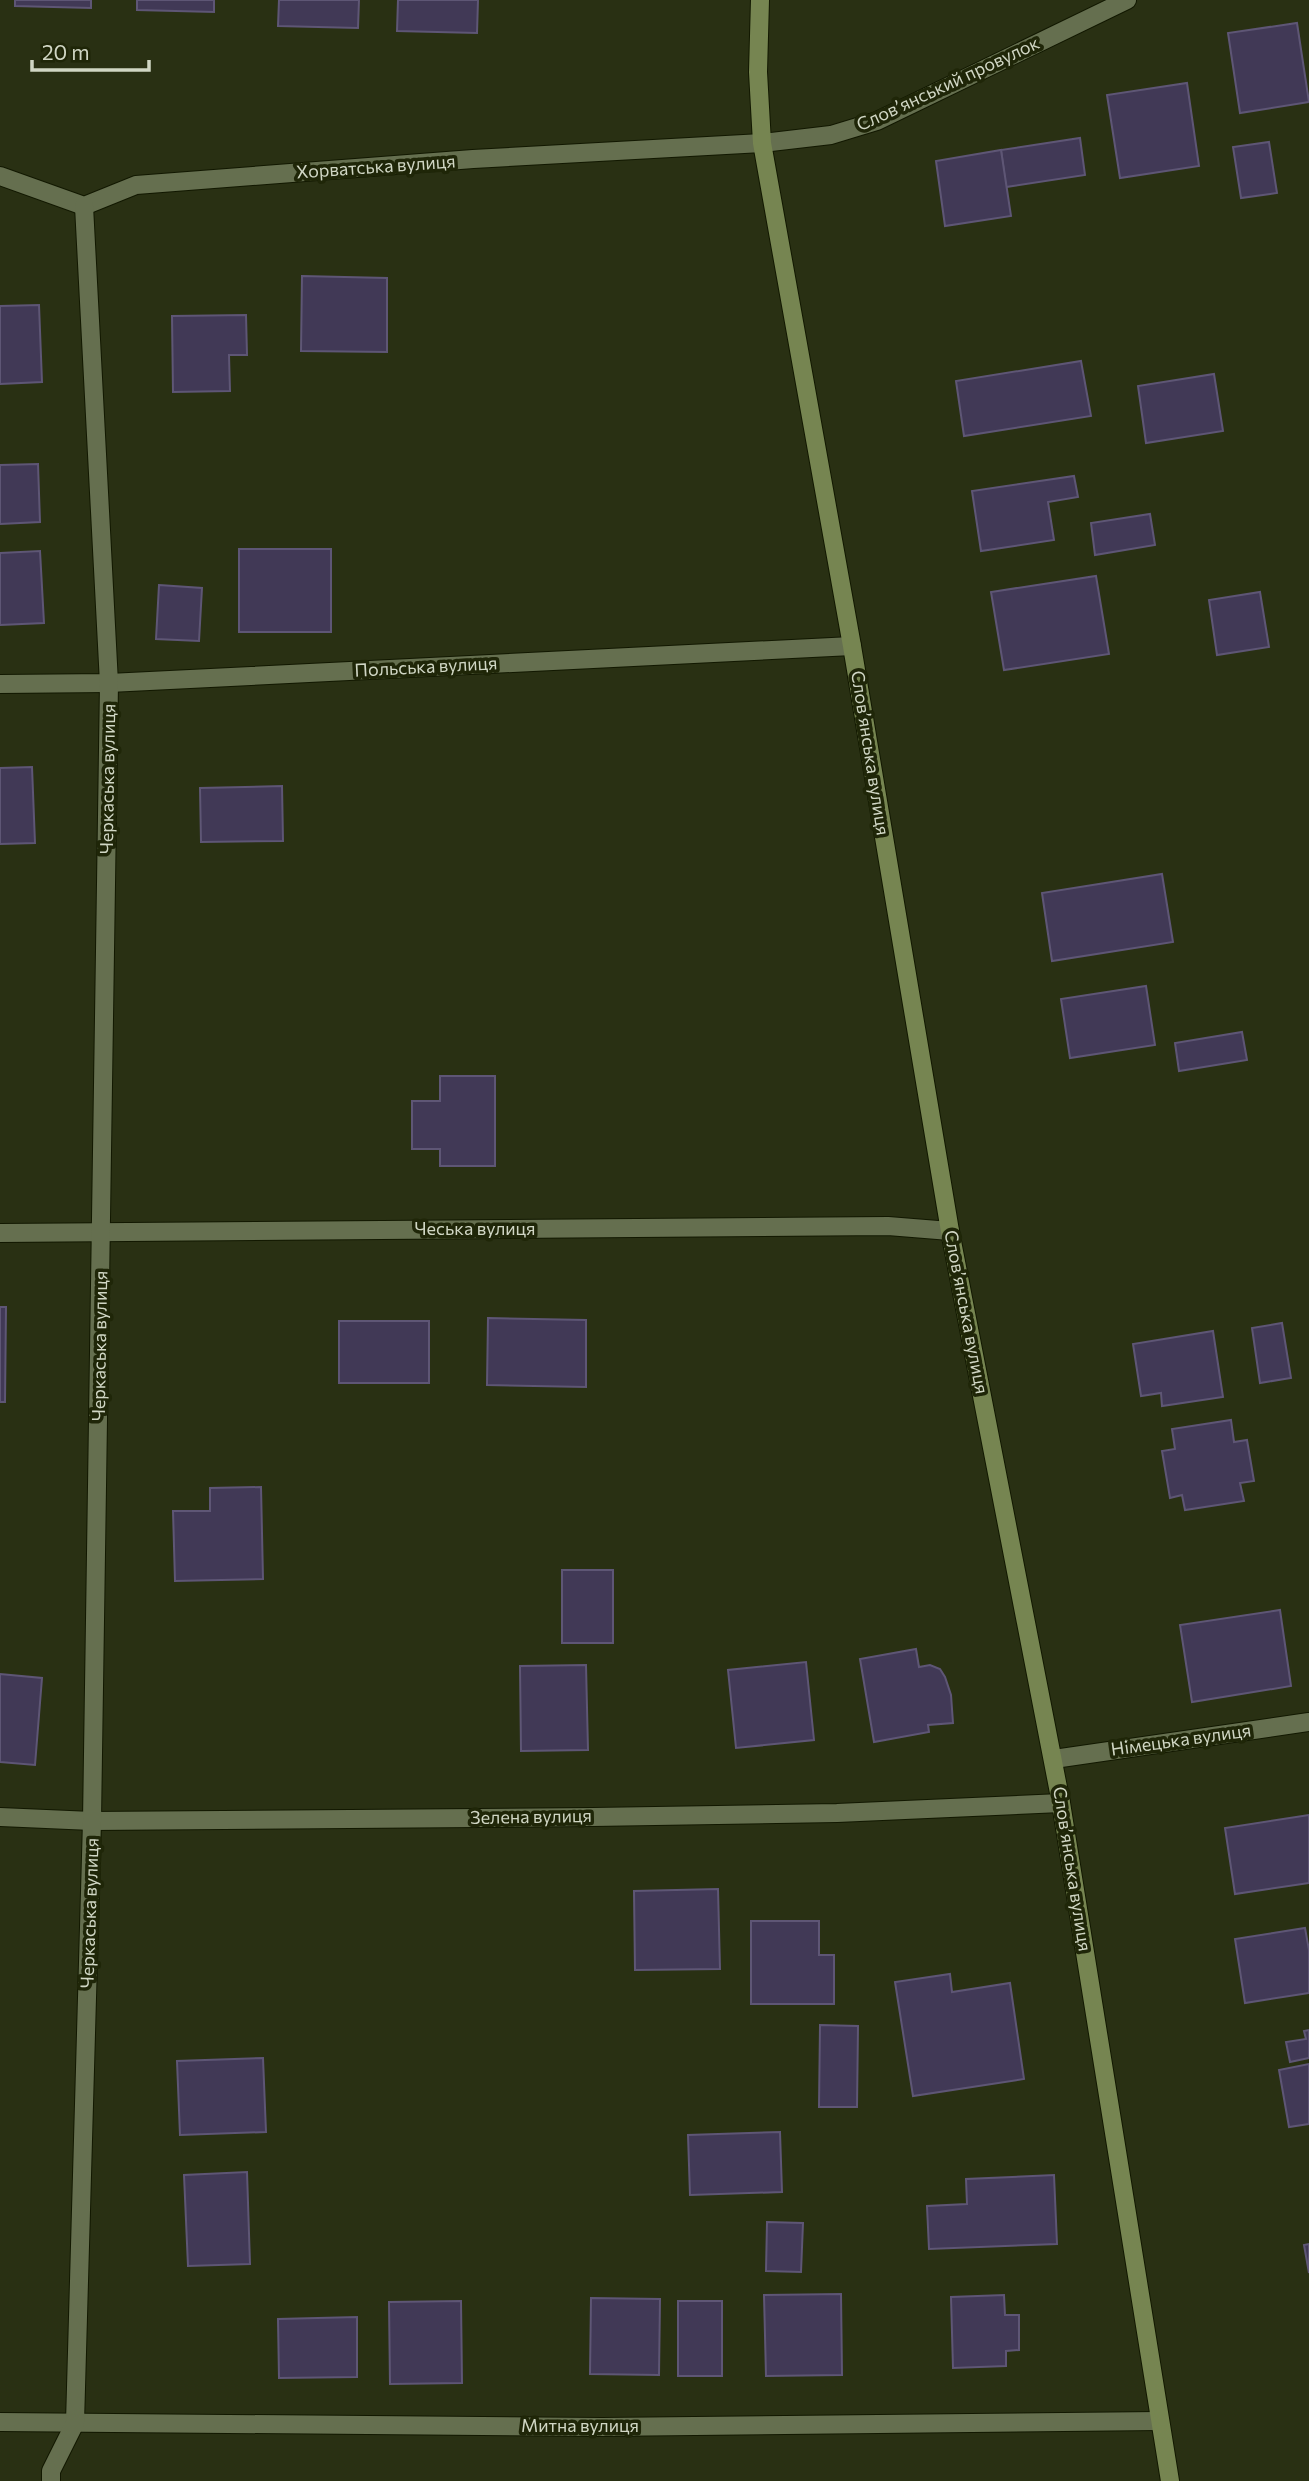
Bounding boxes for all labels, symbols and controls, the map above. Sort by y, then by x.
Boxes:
scale bar [32,28,149,72]
street label: Словʼянський провулок [853,31,1043,135]
text: 20 m [42,39,90,64]
street label: Хорватська вулиця [296,149,456,183]
street label: Польська вулиця [354,651,498,681]
street label: Словʼянська вулиця [847,669,895,837]
street label: Черкаська вулиця [95,704,119,854]
street label: Чеська вулиця [414,1217,536,1239]
street label: Словʼянська вулиця [940,1228,994,1396]
street label: Черкаська вулиця [87,1271,111,1421]
street label: Німецька вулиця [1109,1718,1252,1760]
street label: Словʼянська вулиця [1049,1785,1097,1953]
street label: Зелена вулиця [470,1804,592,1828]
street label: Черкаська вулиця [75,1837,103,1989]
street label: Митна вулиця [521,2414,639,2436]

